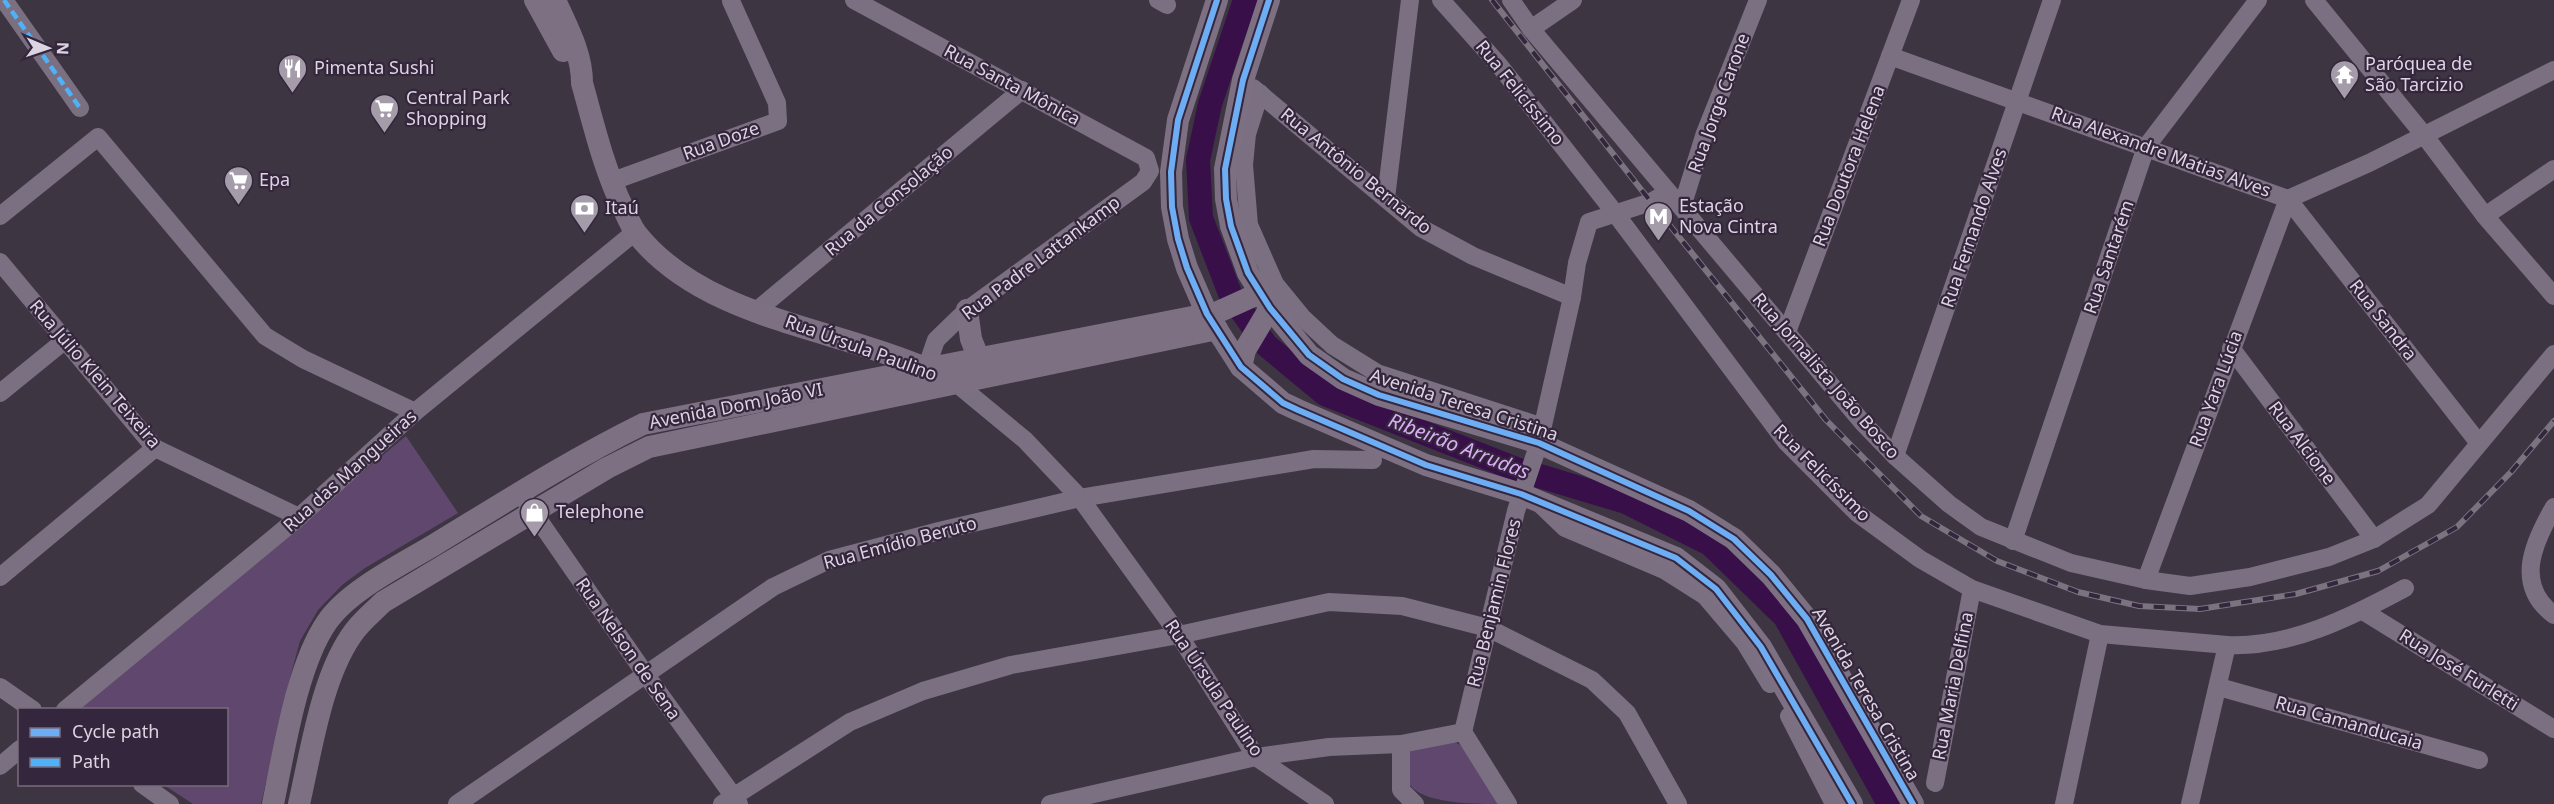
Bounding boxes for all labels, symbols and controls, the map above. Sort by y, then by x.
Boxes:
north arrow [18,18,78,78]
street label: Rua Jorge Carone [1682,30,1754,176]
street label: Rua Felicíssimo [1471,35,1571,150]
street label: Rua Santa Mônica [940,38,1085,130]
text: N [52,42,74,55]
place label: Paróquea de São Tarcizio [2365,51,2472,96]
restaurant icon: Pimenta Sushi [277,52,309,94]
place label: Pimenta Sushi [314,55,434,79]
temple icon: Paróquea de São Tarcizio [2328,58,2360,100]
street label: Rua Doutora Helena [1806,82,1890,250]
place label: Central Park Shopping [406,85,510,130]
supermarket icon: Central Park Shopping [369,92,401,134]
street label: Rua Alexandre Matias Alves [2048,100,2274,202]
street label: Rua Antônio Bernardo [1276,102,1437,239]
street label: Rua Doze [679,115,762,165]
street label: Rua da Consolação [819,140,957,261]
street label: Rua Fernando Alves [1935,145,2012,311]
supermarket icon: Epa [222,164,254,206]
place label: Epa [259,167,290,191]
street label: Rua Padre Lattankamp [956,190,1124,325]
bank icon: Itaú [568,192,600,234]
place label: Estação Nova Cintra [1679,193,1778,238]
place label: Itaú [605,195,639,219]
street label: Rua Santarém [2077,197,2139,317]
metro station icon: Estação Nova Cintra [1642,200,1674,242]
street label: Rua Sandra [2345,274,2423,365]
street label: Rua Jornalista João Bosco [1748,287,1906,464]
street label: Rua Júlio Klein Teixeira [25,294,167,453]
street label: Rua Úrsula Paulino [782,308,941,386]
street label: Rua Yara Lúcia [2183,327,2247,450]
street label: Avenida Teresa Cristina [1367,362,1561,446]
street label: Avenida Dom João VI [647,376,825,434]
street label: Rua Alcione [2264,396,2342,489]
street label: Rua das Mangueiras [277,404,421,537]
water label: Ribeirão Arrudas [1385,406,1534,485]
street label: Rua Felicíssimo [1769,418,1877,526]
shop icon: Telephone [519,496,551,538]
place label: Telephone [556,499,644,523]
street label: Rua Emídio Beruto [820,510,979,574]
street label: Rua Benjamin Flores [1460,516,1526,690]
street label: Rua Nelson de Sena [571,573,687,724]
street label: Avenida Teresa Cristina [1807,602,1926,785]
street label: Rua Maria Delfina [1926,610,1978,762]
street label: Rua Úrsula Paulino [1160,614,1270,761]
street label: Rua José Furletti [2395,623,2524,716]
street label: Rua Camanducaia [2273,690,2426,755]
legend [18,708,228,786]
text: Cycle path [72,719,159,743]
text: Path [72,749,111,773]

